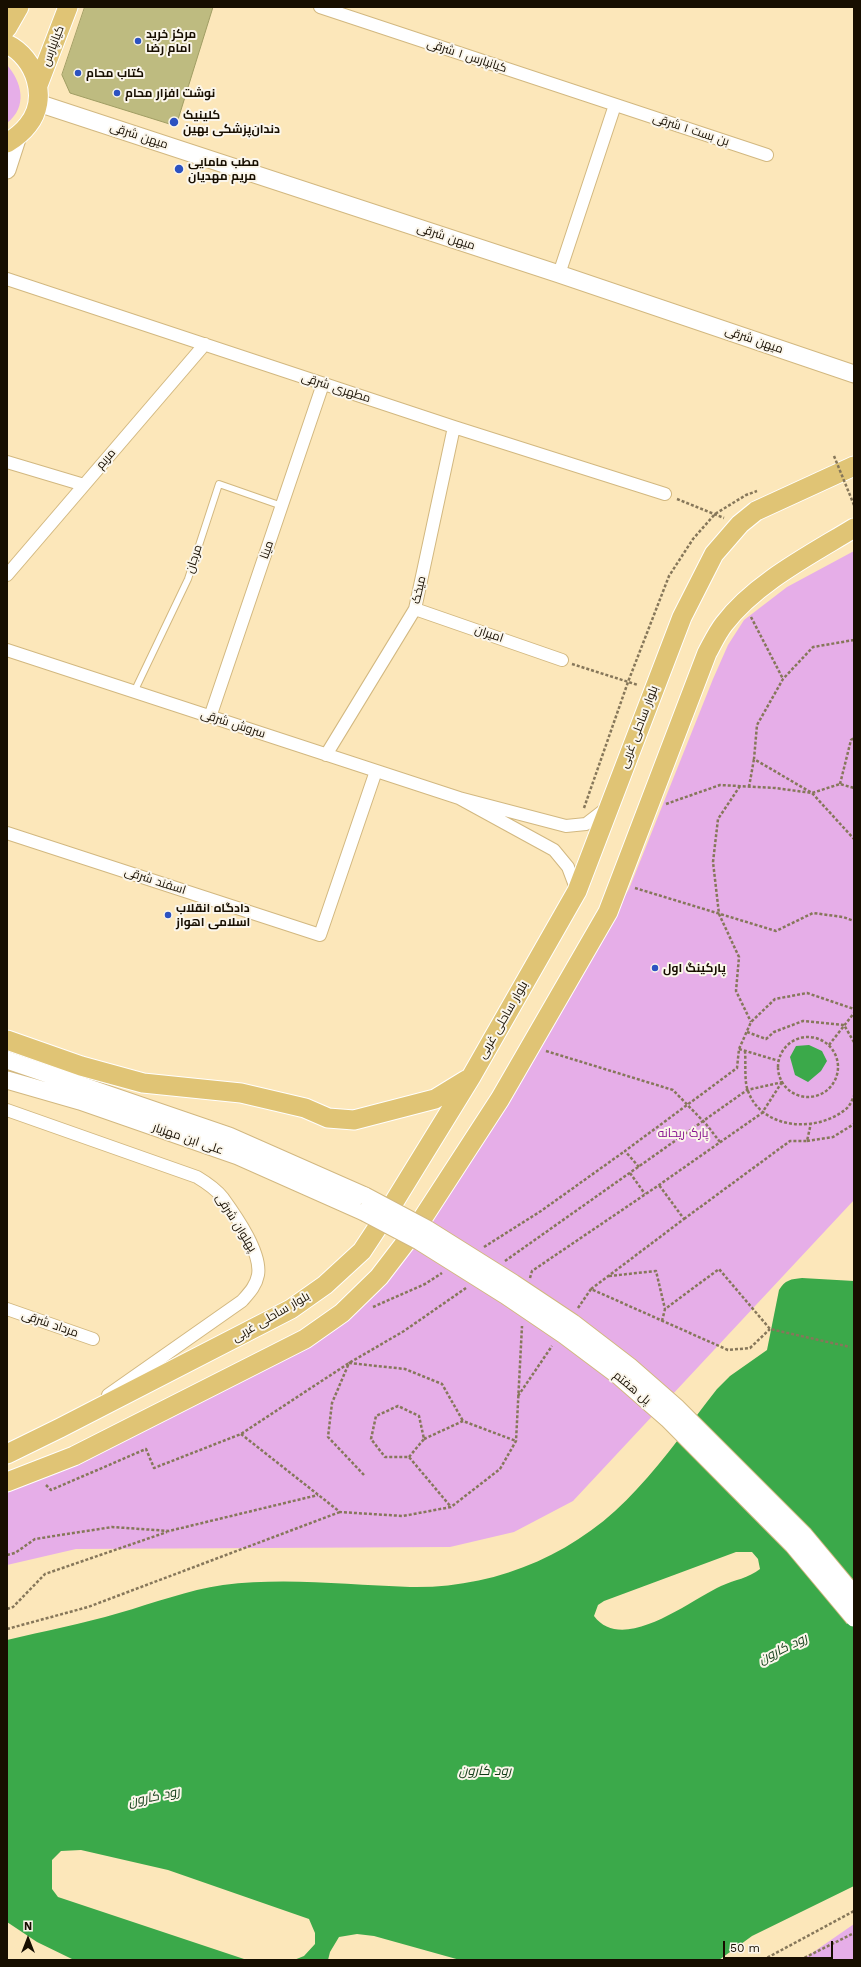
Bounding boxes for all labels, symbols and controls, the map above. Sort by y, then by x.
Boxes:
street label: کیانپارس [39,24,67,68]
place label: مرکز خرید امام رضا [146,27,196,55]
marker: مرکز خرید امام رضا [133,36,143,46]
street label: کیانپارس ۱ شرقی [425,36,509,76]
place label: کتاب محام [86,66,144,80]
marker: کتاب محام [73,68,83,78]
place label: نوشت افزار محام [125,86,215,100]
marker: نوشت افزار محام [112,88,122,98]
place label: کلینیک دندان‌پزشکی بهین [183,108,280,136]
street label: بن بست ۱ شرقی [651,111,731,149]
marker: کلینیک دندان‌پزشکی بهین [168,116,180,128]
street label: میهن شرقی [108,120,170,152]
place label: مطب مامایی مریم مهدیان [188,155,259,183]
marker: مطب مامایی مریم مهدیان [173,163,185,175]
street label: میهن شرقی [415,221,477,253]
street label: میهن شرقی [723,323,785,357]
street label: مطهری شرقی [300,370,372,406]
street label: مریم [93,446,119,472]
street label: مینا [257,539,277,561]
street label: مرجان [183,543,205,575]
street label: میخک [409,575,429,605]
street label: امیران [473,622,505,646]
street label: بلوار ساحلی غربی [617,684,661,770]
street label: سروش شرقی [199,707,267,741]
street label: اسفند شرقی [122,864,188,898]
place label: دادگاه انقلاب اسلامی اهواز [176,901,250,929]
marker: دادگاه انقلاب اسلامی اهواز [163,910,173,920]
place label: پارکینگ اول [663,961,726,975]
marker: پارکینگ اول [650,963,660,973]
street label: بلوار ساحلی غربی [475,979,531,1061]
street label: علی ابن مهزیار [151,1120,225,1158]
park label: پارک ریحانه [658,1126,708,1140]
street label: پهلوان شرقی [212,1191,260,1255]
street label: بلوار ساحلی غربی [230,1289,312,1345]
street label: مرداد شرقی [20,1308,80,1340]
street label: پل هفتم [610,1368,654,1408]
water label: رود کارون [756,1631,810,1667]
water label: رود کارون [459,1763,511,1779]
water label: رود کارون [127,1784,181,1810]
north arrow [8,1919,48,1959]
text: N [24,1920,32,1933]
scale bar [725,1933,835,1959]
text: 50 m [730,1941,760,1955]

